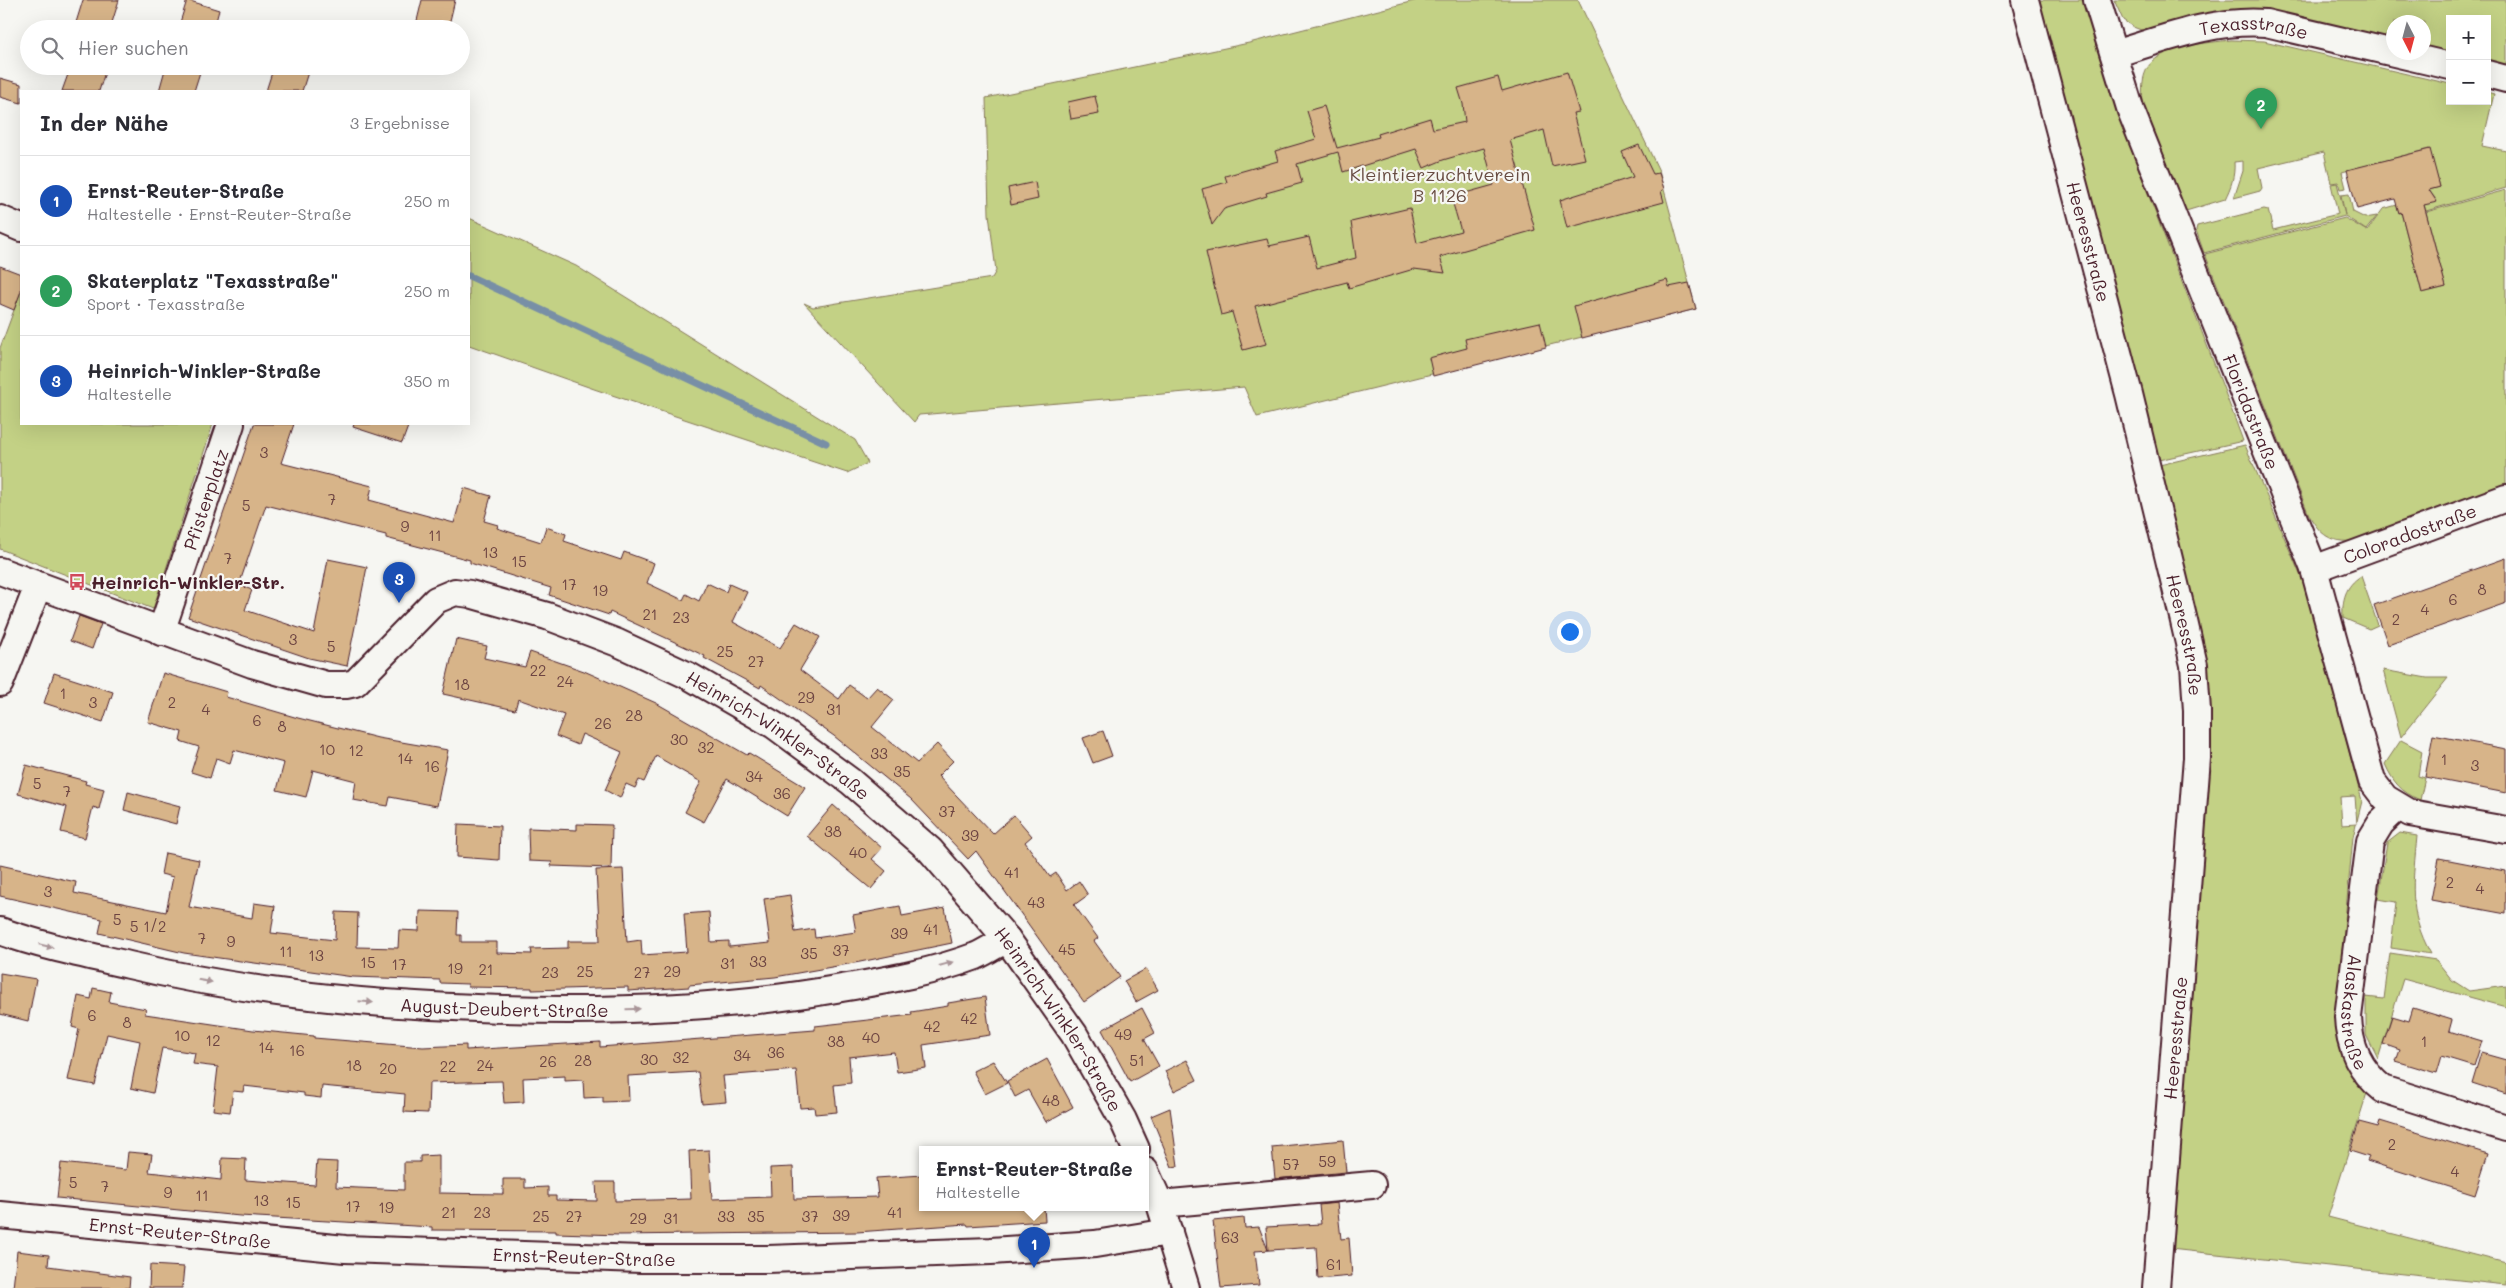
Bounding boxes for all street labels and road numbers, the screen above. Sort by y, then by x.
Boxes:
street label: Texasstraße [2197,10,2310,44]
street label: Heeresstraße [2061,179,2116,305]
street label: Floridastraße [2217,351,2285,473]
street label: Pfisterplatz [178,446,234,553]
street label: Coloradostraße [2340,498,2480,569]
street label: Heeresstraße [2161,572,2208,696]
street label: Heinrich-Winkler-Straße [682,665,875,805]
street label: Heinrich-Winkler-Straße [989,921,1128,1116]
street label: Alaskastraße [2336,953,2373,1074]
street label: Heeresstraße [2158,975,2192,1101]
street label: August-Deubert-Straße [399,992,609,1022]
street label: Ernst-Reuter-Straße [88,1212,272,1254]
street label: Ernst-Reuter-Straße [492,1242,676,1271]

